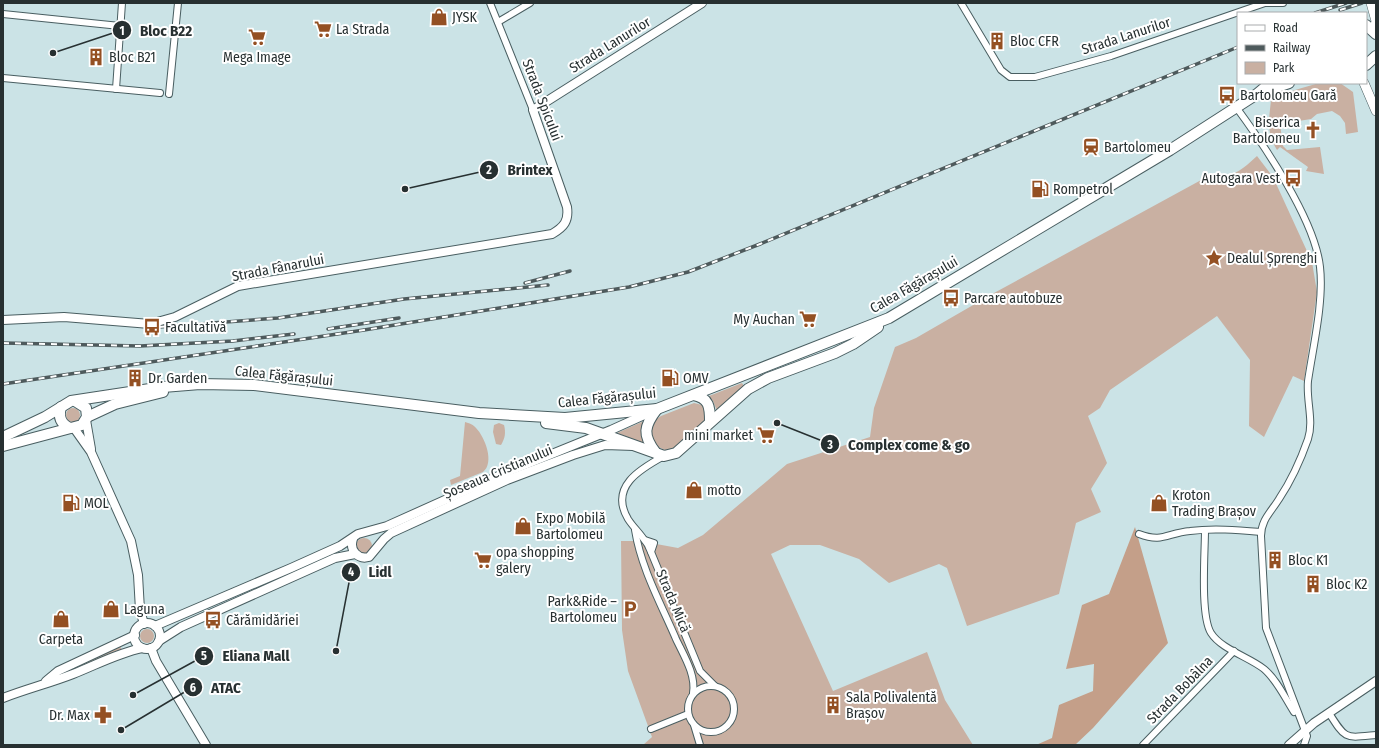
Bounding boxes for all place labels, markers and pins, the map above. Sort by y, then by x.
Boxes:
shop icon: JYSK [429,7,449,27]
place label: JYSK [452,9,477,26]
callout: Bloc B22 [112,17,200,44]
supermarket icon: La Strada [313,19,333,39]
place label: La Strada [336,21,390,38]
supermarket icon: Mega Image [247,27,267,47]
building icon: Bloc CFR [987,31,1007,51]
place label: Bloc CFR [1010,33,1059,50]
building icon: Bloc B21 [86,47,106,67]
place label: Bloc B21 [109,49,156,66]
place label: Mega Image [223,49,291,66]
bus stop icon: Bartolomeu Gară [1217,85,1237,105]
place label: Bartolomeu Gară [1240,87,1337,104]
place label: Biserica Bartolomeu [1233,114,1300,147]
church icon: Biserica Bartolomeu [1303,120,1323,140]
station icon: Bartolomeu [1081,137,1101,157]
place label: Bartolomeu [1104,139,1171,156]
callout: Brintex [479,157,560,184]
bus stop icon: Autogara Vest [1283,168,1303,188]
place label: Autogara Vest [1202,170,1280,187]
fuel station icon: Rompetrol [1030,179,1050,199]
place label: Rompetrol [1053,181,1113,198]
place icon: Dealul Șprenghi [1204,248,1224,268]
place label: Dealul Șprenghi [1227,250,1317,268]
bus stop icon: Parcare autobuze [941,288,961,308]
place label: Parcare autobuze [964,290,1062,307]
supermarket icon: My Auchan [798,309,818,329]
place label: My Auchan [733,311,795,328]
bus stop icon: Facultativă [142,317,162,337]
place label: Facultativă [165,319,227,336]
building icon: Dr. Garden [125,368,145,388]
fuel station icon: OMV [660,368,680,388]
place label: Dr. Garden [148,370,207,387]
place label: OMV [683,370,710,387]
supermarket icon: mini market [756,425,776,445]
place label: mini market [684,427,753,444]
callout: Complex come & go [820,431,978,458]
shop icon: motto [684,480,704,500]
place label: motto [707,482,741,499]
place label: Kroton Trading Brașov [1172,487,1257,521]
fuel station icon: MOL [61,493,81,513]
shop icon: Kroton Trading Brașov [1149,493,1169,513]
place label: MOL [84,495,109,512]
place label: Expo Mobilă Bartolomeu [536,510,606,543]
shop icon: Expo Mobilă Bartolomeu [513,516,533,536]
place label: opa shopping galery [496,544,574,577]
supermarket icon: opa shopping galery [473,550,493,570]
building icon: Bloc K1 [1265,550,1285,570]
place label: Bloc K1 [1288,552,1328,569]
callout: Lidl [341,558,400,585]
building icon: Bloc K2 [1303,574,1323,594]
place label: Bloc K2 [1326,576,1368,593]
place label: Park&Ride – Bartolomeu [548,593,617,626]
shop icon: Laguna [101,599,121,619]
parking icon: Park&Ride – Bartolomeu [620,599,640,619]
place label: Laguna [124,601,165,618]
shop icon: Carpeta [51,609,71,629]
bus stop icon: Cărămidăriei [203,610,223,630]
place label: Cărămidăriei [226,612,299,629]
place label: Carpeta [39,631,83,648]
callout: Eliana Mall [194,643,298,670]
callout: ATAC [183,674,249,701]
place label: Sala Polivalentă Brașov [846,689,937,723]
building icon: Sala Polivalentă Brașov [823,695,843,715]
pharmacy icon: Dr. Max [93,705,113,725]
place label: Dr. Max [49,707,91,724]

